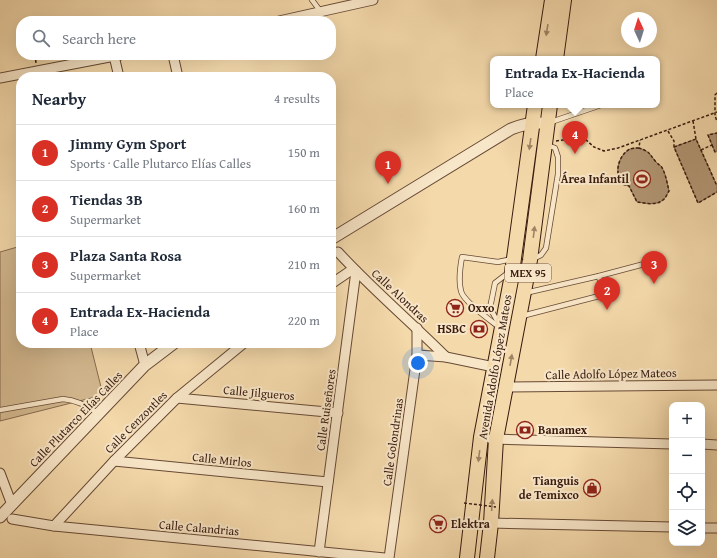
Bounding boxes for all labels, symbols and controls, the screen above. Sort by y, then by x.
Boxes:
north arrow [621,12,657,48]
search box [16,16,336,60]
one-way arrow [544,23,550,36]
icon: search [30,27,52,49]
text: Search here [62,28,136,49]
popup [490,56,660,108]
text: Entrada Ex-Hacienda [505,62,645,83]
text: Place [505,83,534,102]
text: Nearby [32,86,86,111]
text: 4 results [274,89,320,108]
pin: 4 [562,121,588,154]
text: Jimmy Gym Sport [70,133,186,154]
one-way arrow [527,138,533,150]
text: 1 [42,143,48,162]
text: 150 m [288,143,320,162]
pin: 1 [375,151,401,184]
text: Sports · Calle Plutarco Elías Calles [70,154,251,173]
sports icon: Área Infantil [632,169,652,189]
place label: Área Infantil [561,170,629,187]
text: Tiendas 3B [70,189,143,210]
text: 2 [42,199,48,218]
text: 160 m [288,199,320,218]
text: Supermarket [70,210,141,229]
one-way arrow [530,226,537,238]
text: Plaza Santa Rosa [70,245,182,266]
pin: 3 [641,251,667,284]
text: 3 [42,255,48,274]
text: 210 m [288,255,320,274]
road number: MEX 95 [505,264,551,282]
street label: Calle Alondras [368,265,433,327]
text: Supermarket [70,266,141,285]
pin: 2 [594,277,620,310]
street label: Avenida Adolfo López Mateos [473,293,516,441]
supermarket icon: Oxxo [445,298,465,318]
place label: Oxxo [468,299,495,316]
text: Entrada Ex-Hacienda [70,301,210,322]
text: 4 [42,311,48,330]
text: 220 m [288,311,320,330]
bank icon: HSBC [469,319,489,339]
place label: HSBC [437,320,466,337]
text: Place [70,322,99,341]
your location [408,353,428,373]
one-way arrow [508,354,514,366]
street label: Calle Adolfo López Mateos [545,364,677,383]
street label: Calle Plutarco Elías Calles [25,367,126,470]
street label: Calle Ruiseñores [311,368,340,452]
street label: Calle Jilgueros [223,381,296,404]
street label: Calle Cenzontles [101,386,171,457]
street label: Calle Golondrinas [378,397,407,487]
map controls [669,402,705,546]
button: + [669,402,705,438]
bank icon: Banamex [515,420,535,440]
place label: Banamex [538,421,588,438]
button: − [669,438,705,474]
street label: Calle Mirlos [192,448,253,471]
one-way arrow [476,450,482,462]
place label: Tianguis de Temixco [519,472,580,503]
button: locate [669,474,705,510]
shop icon: Tianguis de Temixco [582,478,602,498]
one-way arrow [488,499,495,511]
button: layers [669,510,705,546]
supermarket icon: Elektra [428,514,448,534]
place label: Elektra [451,515,491,532]
street label: Calle Calandrias [158,516,240,539]

